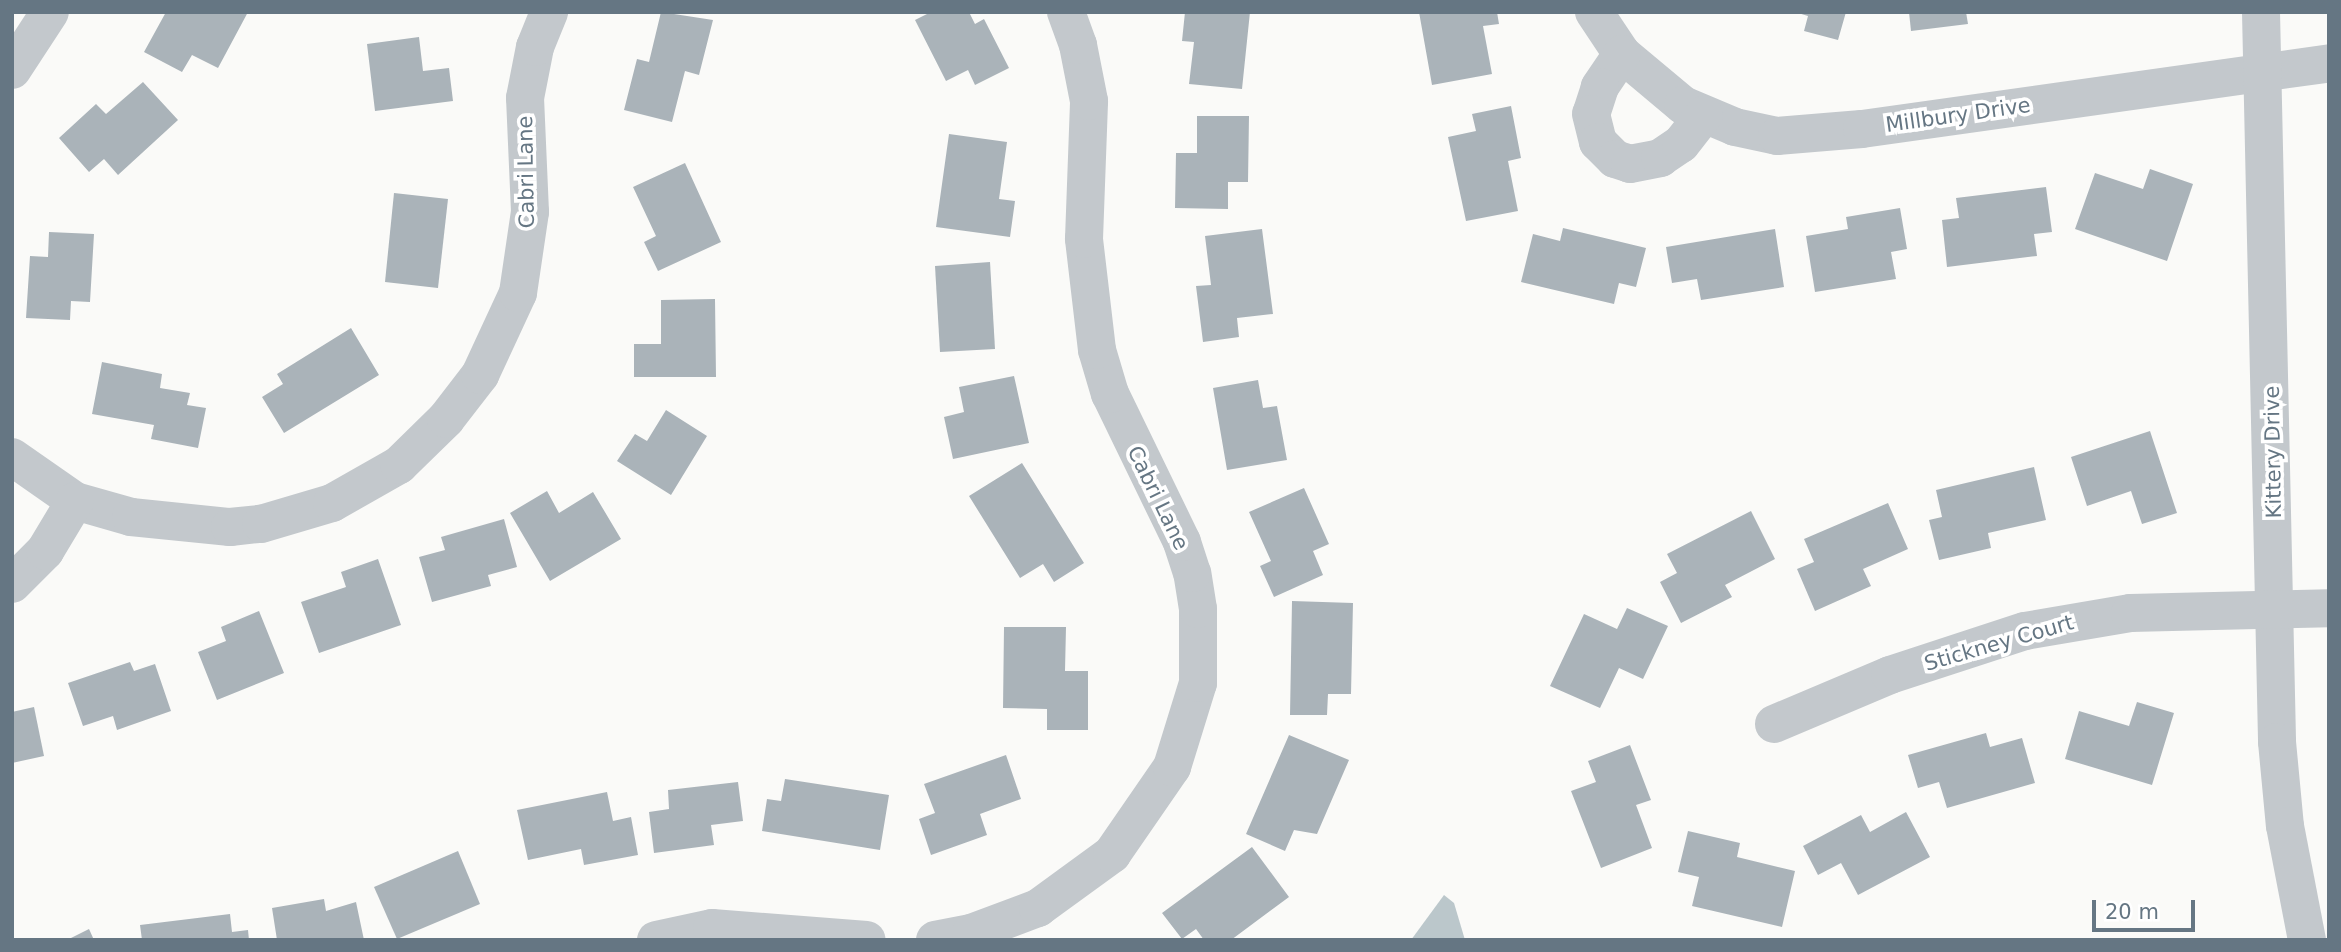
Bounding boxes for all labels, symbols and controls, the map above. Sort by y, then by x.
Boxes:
street label: Millbury Drive [1884,92,2032,138]
street label: Cabri Lane [512,115,540,229]
street label: Kittery Drive [2259,385,2287,519]
street label: Cabri Lane [1122,442,1194,554]
street label: Stickney Court [1921,610,2077,676]
scale bar [2096,886,2199,930]
text: 20 m [2105,900,2159,924]

